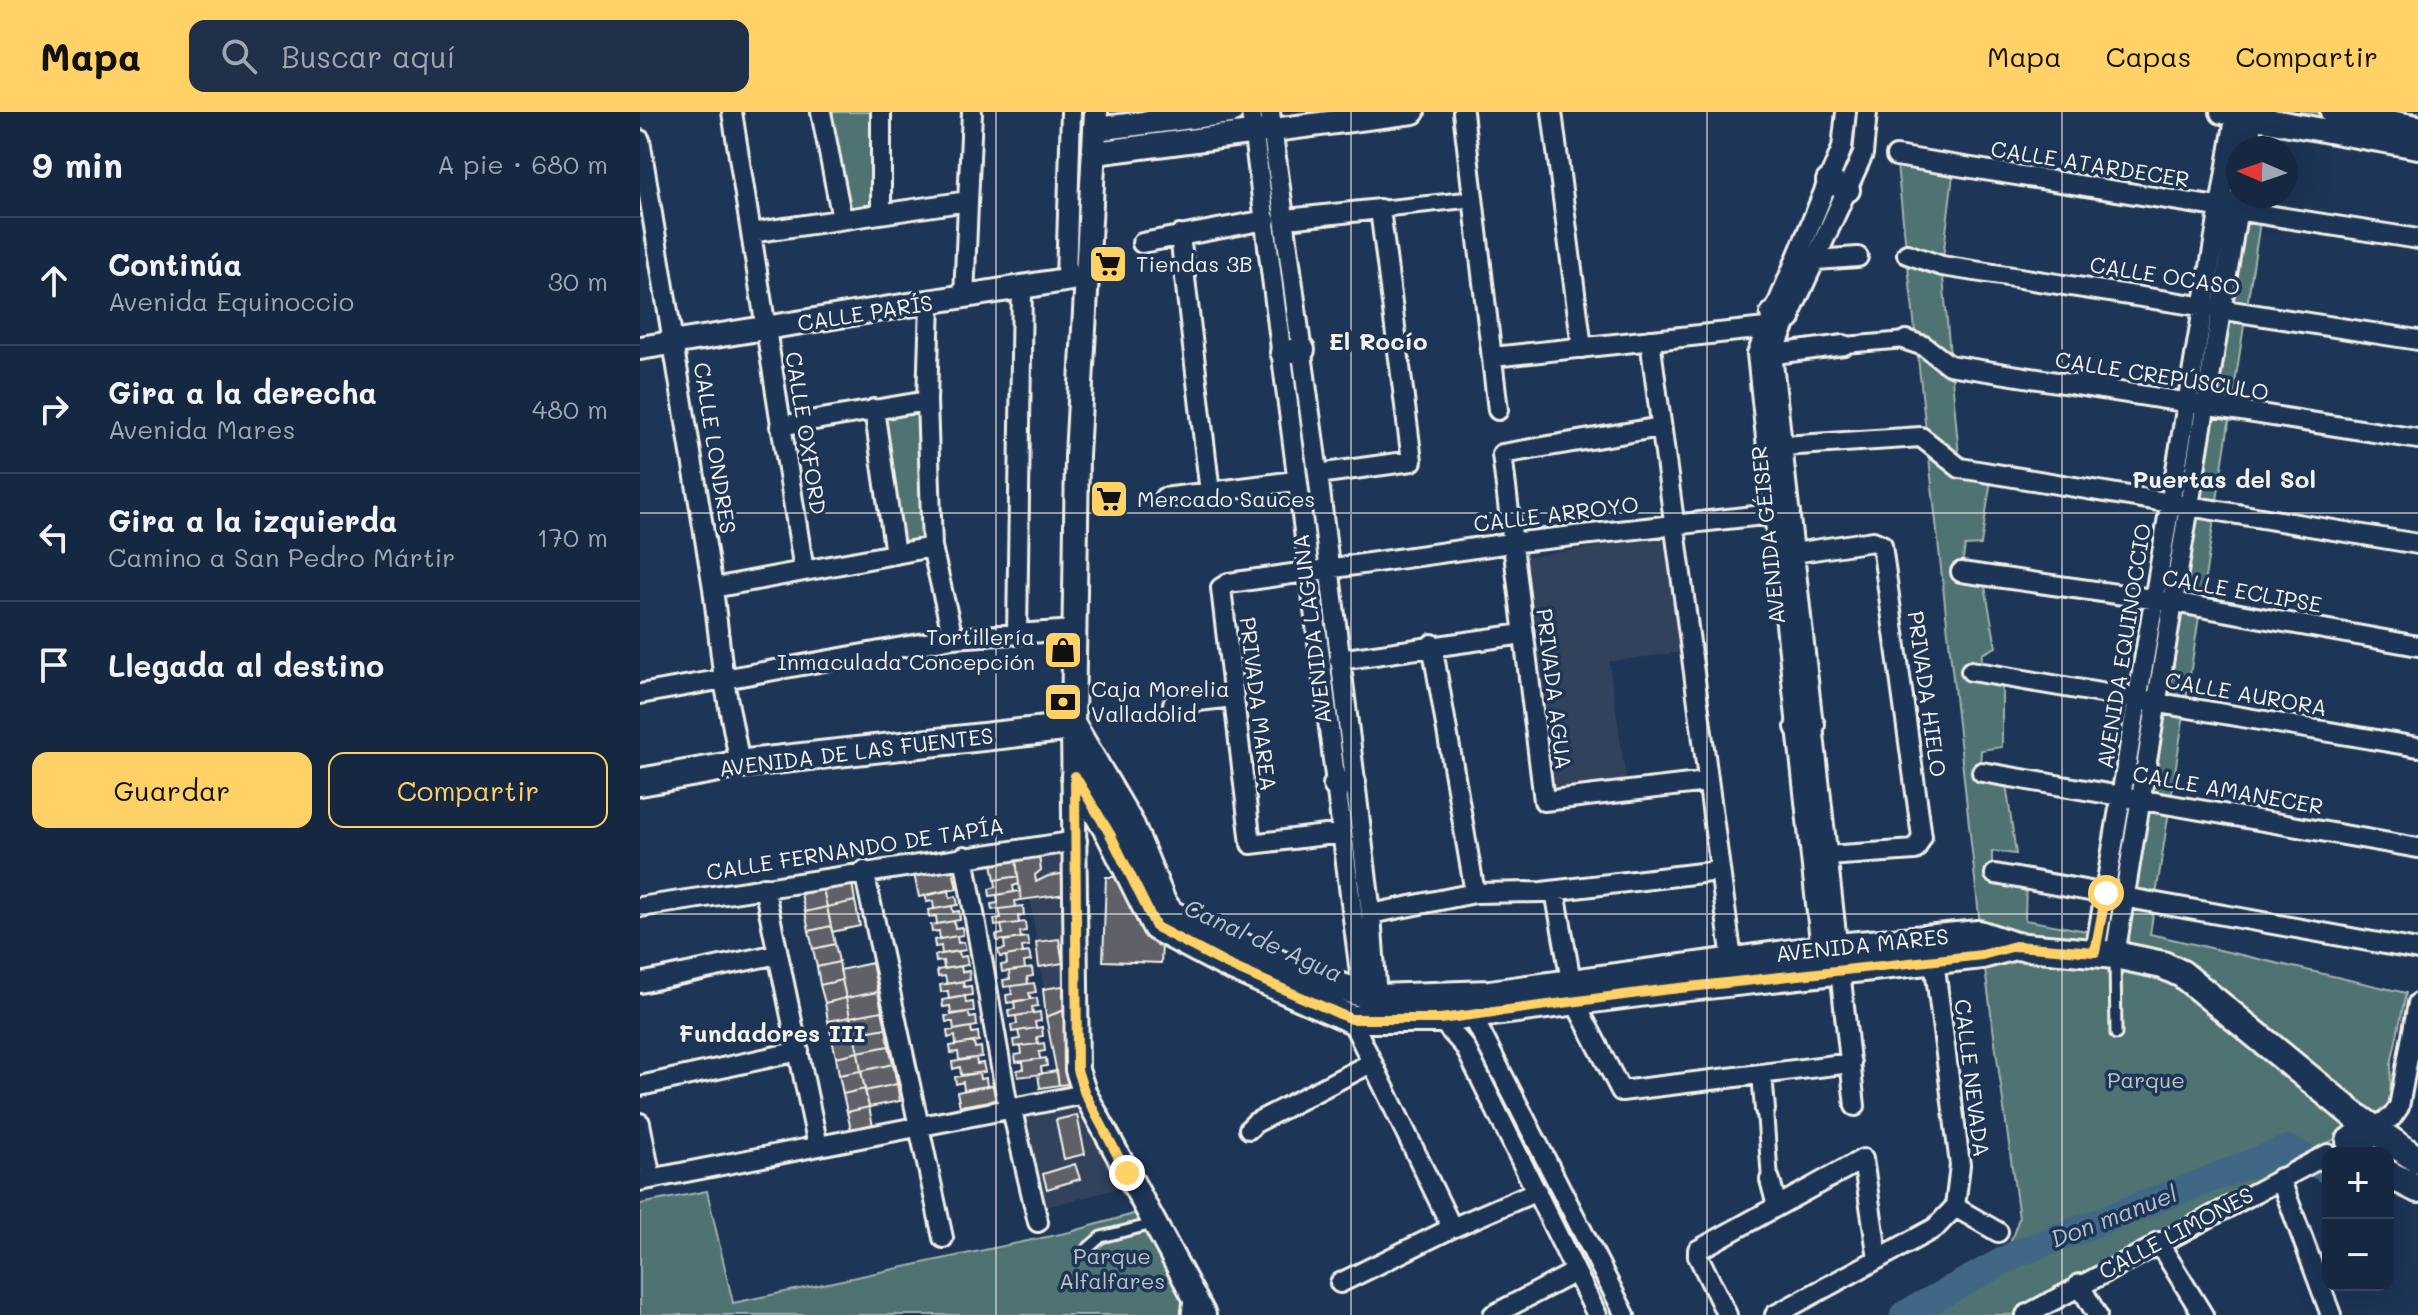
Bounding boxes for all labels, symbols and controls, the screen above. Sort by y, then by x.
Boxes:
search box [189,20,749,92]
text: Mapa [40,31,141,81]
icon: search [217,34,261,78]
text: Buscar aquí [281,36,456,76]
text: Mapa [1987,38,2062,74]
text: Capas [2106,38,2191,74]
text: Compartir [2235,38,2378,74]
street label: CALLE ATARDECER [1989,133,2191,194]
north arrow [2226,136,2298,208]
text: 9 min [32,142,123,187]
text: A pie · 680 m [437,147,608,181]
supermarket icon: Tiendas 3B [1087,243,1129,285]
text: Continúa [108,244,242,284]
place label: Tiendas 3B [1136,249,1253,278]
street label: CALLE OCASO [2088,249,2242,302]
icon: ahead [32,259,76,303]
text: 30 m [548,264,608,298]
text: Avenida Equinoccio [108,284,354,318]
street label: CALLE PARÍS [795,287,935,338]
district label: El Rocío [1329,325,1427,356]
street label: CALLE CREPÚSCULO [2053,344,2271,407]
street label: CALLE OXFORD [779,349,834,517]
street label: CALLE LONDRES [688,360,743,536]
text: Gira a la derecha [108,372,377,412]
icon: right [32,387,76,431]
text: 480 m [532,392,608,426]
text: Avenida Mares [108,412,295,446]
street label: AVENIDA GÉISER [1744,444,1791,626]
district label: Puertas del Sol [2132,463,2316,494]
supermarket icon: Mercado Sauces [1088,478,1130,520]
place label: Mercado Sauces [1137,484,1315,513]
street label: CALLE ARROYO [1472,489,1640,538]
text: Gira a la izquierda [108,500,397,540]
icon: left [32,515,76,559]
text: 170 m [537,520,608,554]
street label: AVENIDA EQUINOCCIO [2090,521,2157,771]
street label: AVENIDA LAGUNA [1285,532,1338,726]
text: Camino a San Pedro Mártir [108,540,455,574]
street label: CALLE ECLIPSE [2160,562,2324,619]
street label: PRIVADA AGUA [1530,607,1579,771]
street label: PRIVADA HIELO [1901,609,1954,779]
street label: PRIVADA MAREA [1233,615,1284,793]
place label: Tortillería Inmaculada Concepción [777,622,1035,676]
shop icon: Tortillería Inmaculada Concepción [1042,629,1084,671]
icon: arrive [32,643,76,687]
text: Llegada al destino [108,645,384,685]
street label: CALLE AURORA [2163,665,2330,722]
place label: Caja Morelia Valladolid [1091,674,1230,728]
bank icon: Caja Morelia Valladolid [1042,681,1084,723]
street label: AVENIDA DE LAS FUENTES [717,720,995,783]
button: Guardar [32,752,312,828]
button: Compartir [328,752,608,828]
street label: CALLE AMANECER [2131,758,2326,821]
street label: CALLE FERNANDO DE TAPÍA [704,811,1006,886]
route start [2088,875,2124,911]
water label: Canal de Agua [1179,891,1348,988]
street label: AVENIDA MARES [1774,921,1950,968]
street label: CALLE NEVADA [1948,997,1997,1159]
district label: Fundadores III [679,1017,865,1048]
park label: Parque [2107,1065,2185,1094]
map controls [2322,1147,2394,1291]
button: + [2322,1147,2394,1219]
route end [1109,1155,1145,1191]
water label: Don manuel [2046,1177,2181,1254]
street label: CALLE LIMONES [2093,1180,2258,1286]
button: − [2322,1219,2394,1291]
park label: Parque Alfalfares [1059,1241,1165,1295]

